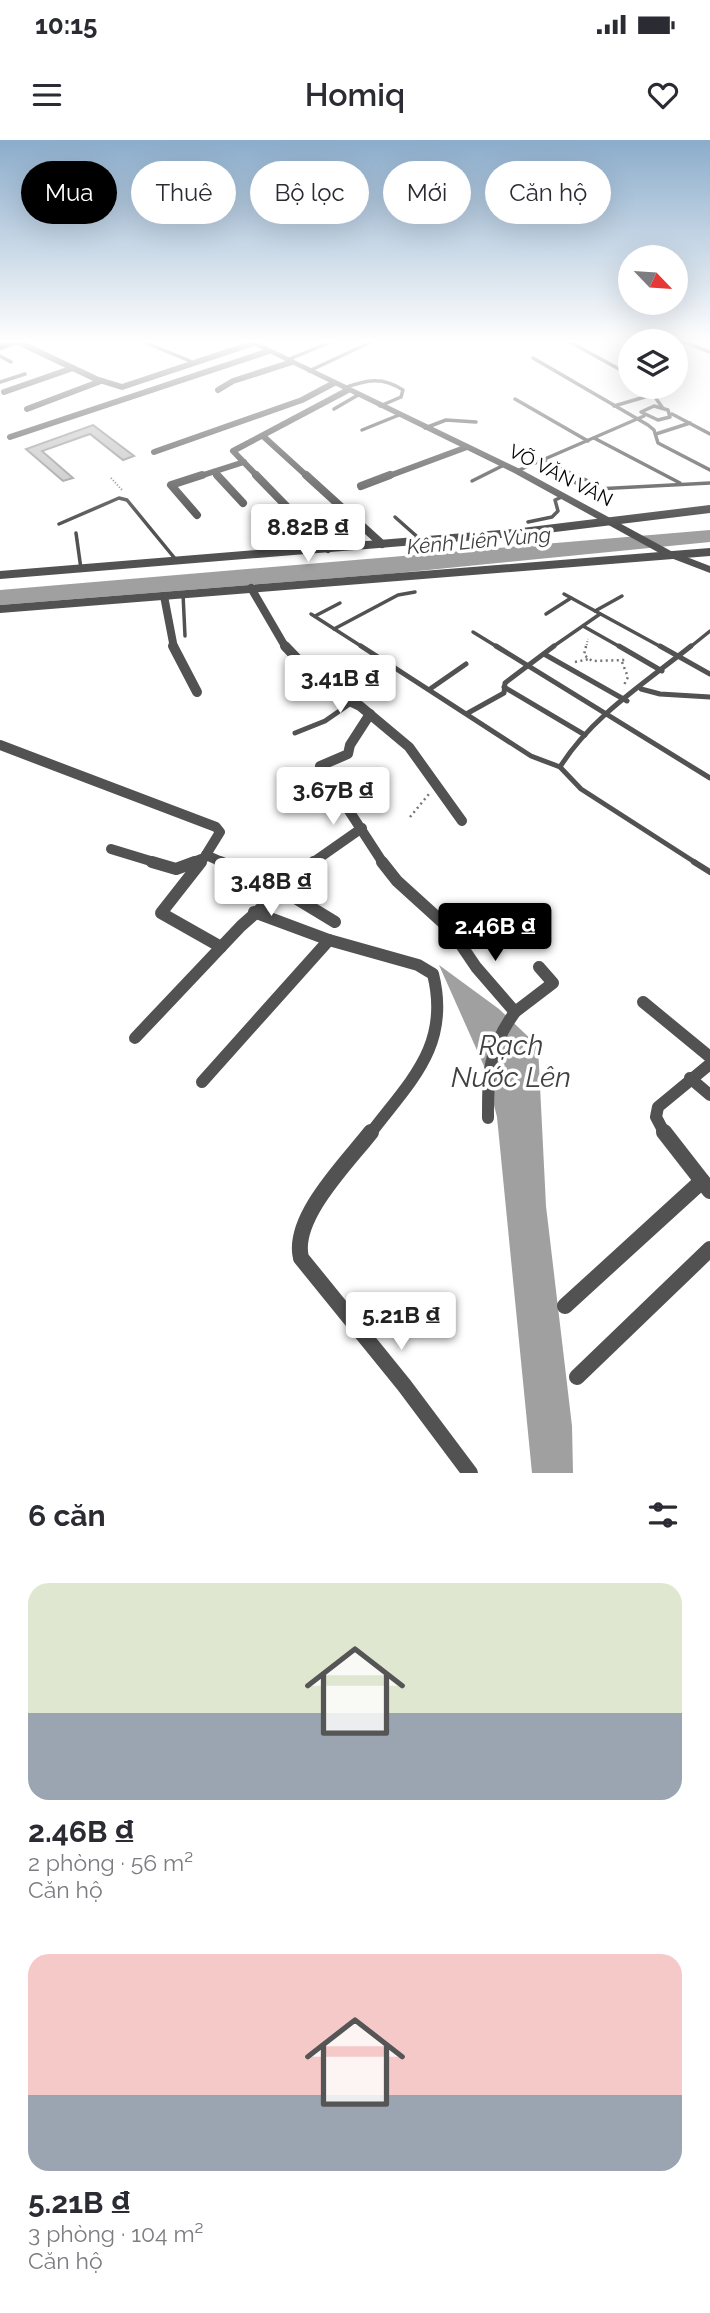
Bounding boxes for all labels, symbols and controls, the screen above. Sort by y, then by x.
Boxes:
text: 10:15 [35,10,97,40]
icon: menu [28,76,66,114]
text: Homiq [305,76,405,113]
icon: heart [644,76,682,114]
chip: Mua [21,161,117,224]
chip: Thuê [131,161,236,224]
chip: Bộ lọc [250,161,369,224]
chip: Mới [383,161,471,224]
chip: Căn hộ [485,161,611,224]
north arrow [618,245,688,315]
map controls [618,245,688,399]
button: layers [618,329,688,399]
street label: VÕ VĂN VÂN [505,439,617,511]
pin: 8.82B ₫ [243,504,373,564]
text: 8.82B ₫ [267,513,349,540]
water label: Kênh Liên Vùng [406,522,552,559]
pin: 3.41B ₫ [275,656,405,715]
text: 3.41B ₫ [301,664,379,691]
pin: 3.67B ₫ [268,768,398,827]
text: 3.67B ₫ [293,776,373,803]
pin: 3.48B ₫ [206,858,336,918]
text: 3.48B ₫ [230,867,312,894]
pin: 2.46B ₫ [430,904,560,963]
text: 2.46B ₫ [454,912,536,939]
water label: Rạch Nước Lên [451,1029,571,1094]
pin: 5.21B ₫ [336,1292,466,1352]
text: 5.21B ₫ [362,1301,440,1328]
icon: filters [644,1496,682,1534]
text: 6 căn [28,1498,106,1533]
icon: home [292,1628,418,1754]
text: 2.46B ₫ [28,1814,134,1849]
text: 2 phòng · 56 m² [28,1849,193,1876]
text: Căn hộ [28,1876,103,1903]
icon: home [292,1999,418,2125]
text: 5.21B ₫ [28,2185,130,2220]
text: 3 phòng · 104 m² [28,2220,204,2247]
text: Căn hộ [28,2247,103,2274]

